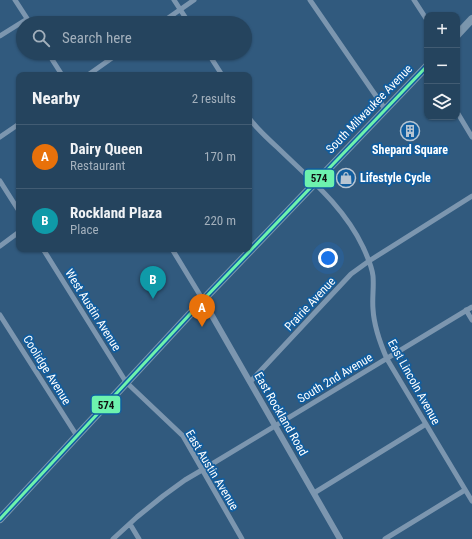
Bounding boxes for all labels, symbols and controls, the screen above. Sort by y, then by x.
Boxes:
map controls [424,12,460,120]
button: + [424,12,460,48]
search box [16,16,252,60]
icon: search [30,27,52,49]
text: Search here [62,29,132,47]
button: − [424,48,460,84]
street label: South Milwaukee Avenue [323,61,415,156]
button: layers [424,84,460,120]
text: Nearby [32,88,80,108]
text: 2 results [192,91,236,106]
building icon: Shepard Square [399,120,421,142]
text: Dairy Queen [70,140,143,158]
place label: Shepard Square [372,143,448,157]
text: A [41,149,49,164]
text: 170 m [204,149,236,164]
text: Restaurant [70,158,125,173]
shop icon: Lifestyle Cycle [335,167,357,189]
line badge: 574 [304,169,335,188]
place label: Lifestyle Cycle [360,171,431,185]
text: 574 [311,172,328,185]
text: Rockland Plaza [70,204,162,222]
text: B [41,213,49,228]
text: 220 m [204,213,236,228]
text: Place [70,222,99,237]
your location [318,248,338,268]
street label: West Austin Avenue [62,266,124,354]
pin: B [140,266,166,299]
street label: Prairie Avenue [282,274,339,334]
pin: A [189,294,215,327]
street label: Coolidge Avenue [20,333,74,408]
street label: East Lincoln Avenue [385,337,443,427]
street label: South 2nd Avenue [295,350,375,406]
street label: East Rockland Road [251,370,311,458]
line badge: 574 [91,395,121,414]
text: 574 [98,399,115,412]
street label: East Austin Avenue [183,427,242,513]

